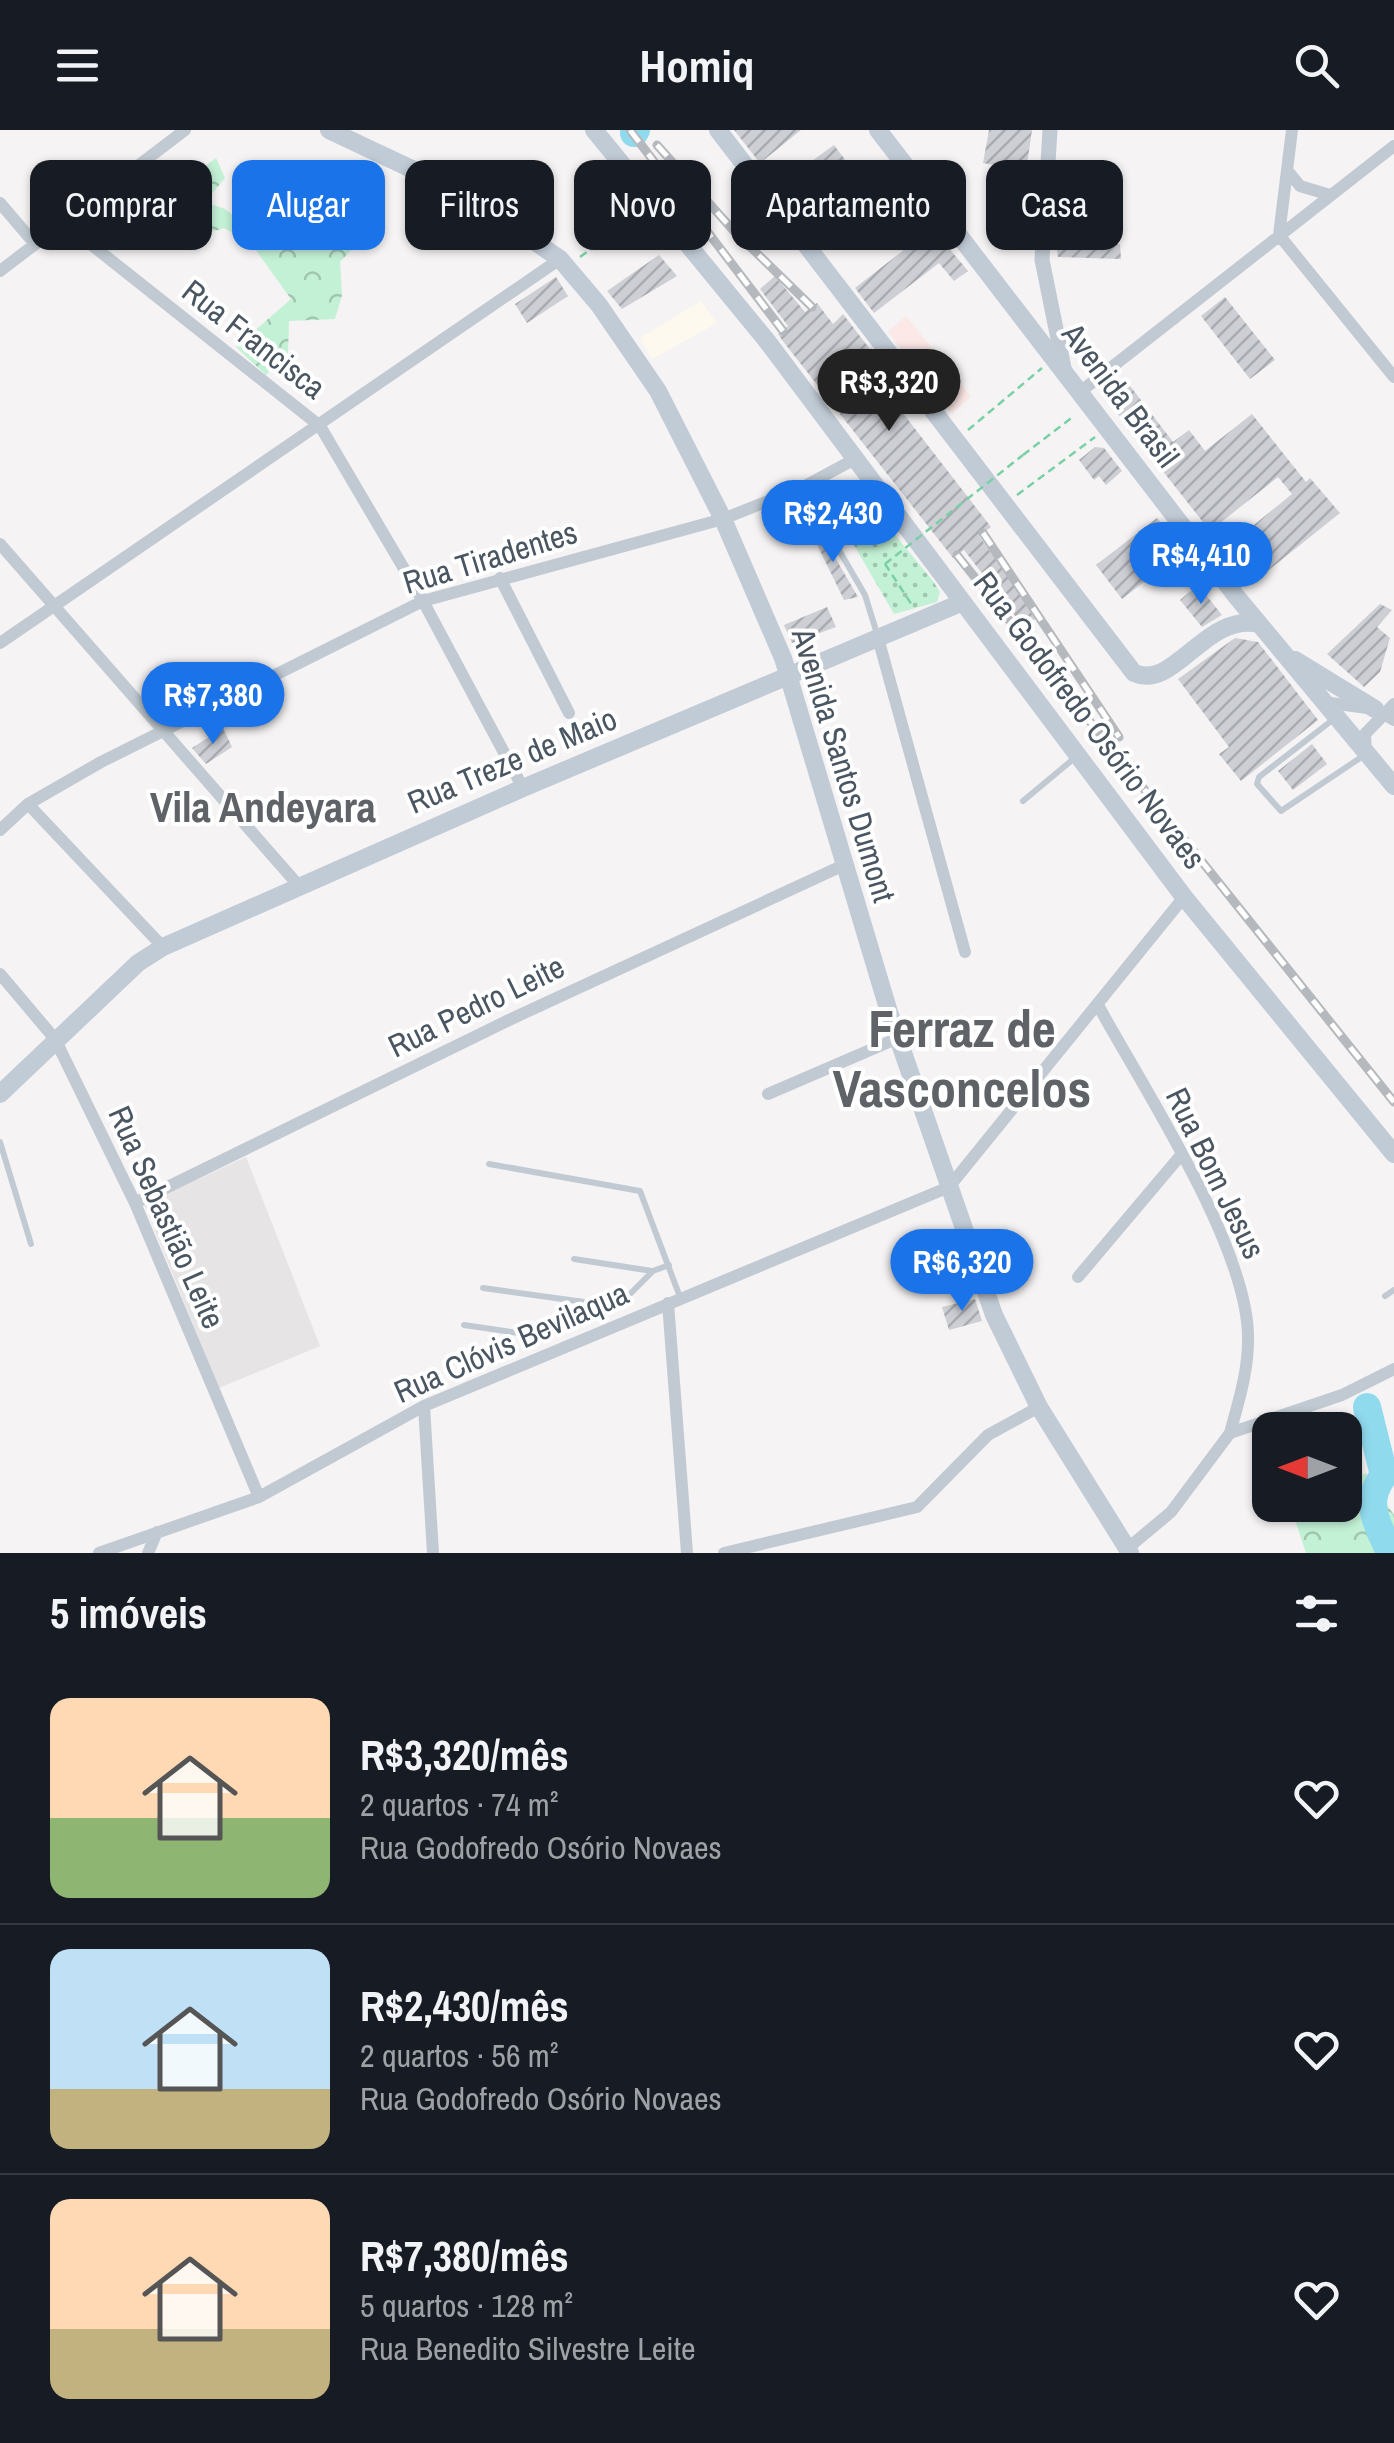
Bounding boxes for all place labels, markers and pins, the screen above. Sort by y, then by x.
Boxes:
pin: R$3,320 [797,349,981,434]
pin: R$2,430 [741,480,925,565]
pin: R$4,410 [1109,522,1293,607]
pin: R$7,380 [121,662,305,747]
pin: R$6,320 [870,1229,1054,1314]

